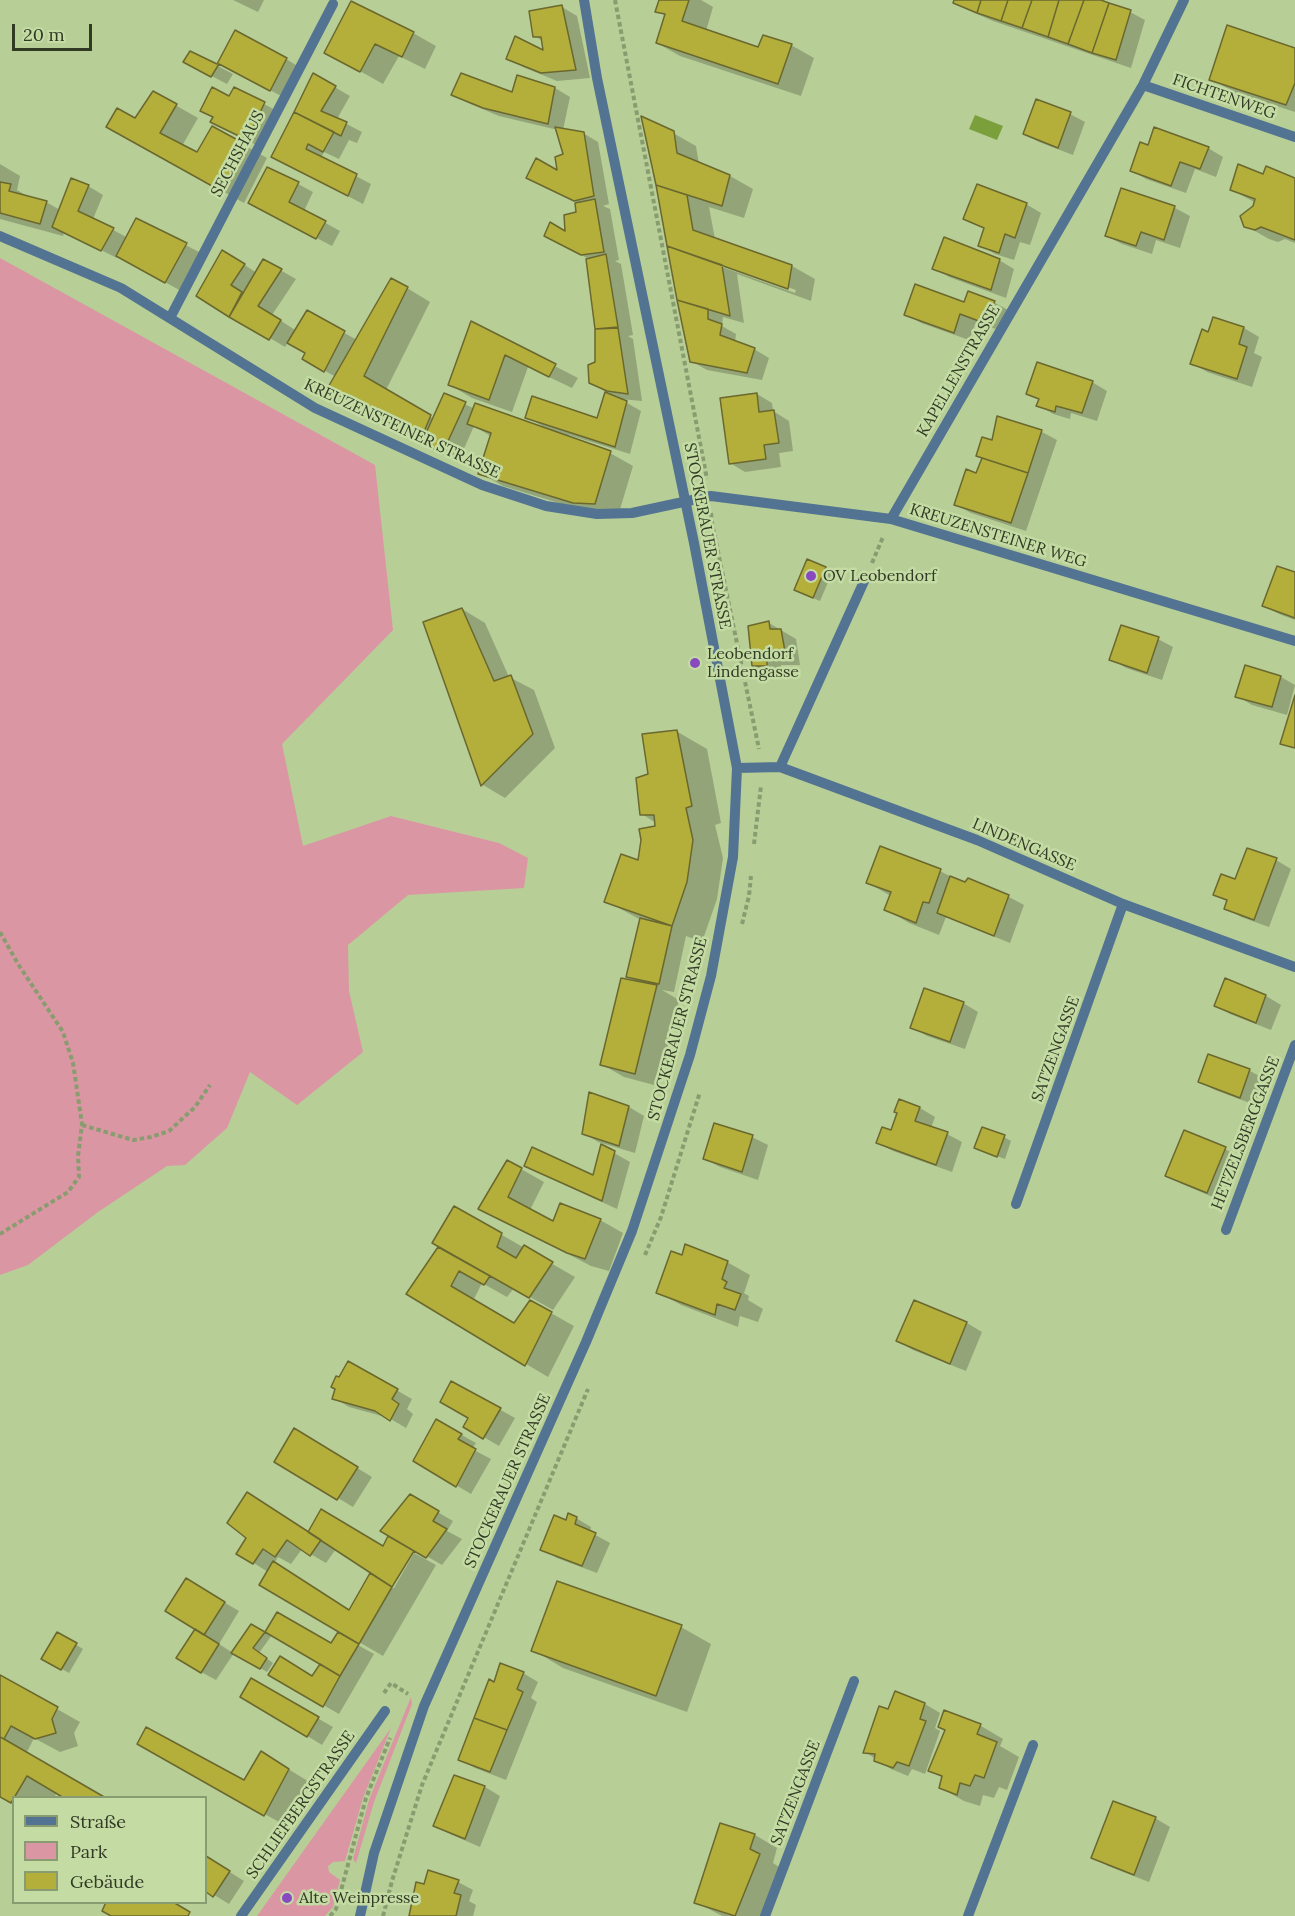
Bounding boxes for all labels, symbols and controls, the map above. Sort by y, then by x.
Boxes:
scale bar [15,12,94,50]
text: 20 m [23,23,65,46]
street label: FICHTENWEG [1170,70,1278,124]
street label: SECHSHAUS [207,108,269,200]
street label: KAPELLENSTRASSE [913,302,1005,440]
street label: KREUZENSTEINER STRASSE [301,375,503,483]
street label: STOCKERAUER STRASSE [680,441,734,631]
street label: KREUZENSTEINER WEG [907,500,1089,572]
place label: OV Leobendorf [823,566,936,586]
marker: OV Leobendorf [804,569,818,583]
place label: Leobendorf Lindengasse [707,644,799,682]
marker: Leobendorf Lindengasse [688,656,702,670]
street label: LINDENGASSE [969,814,1079,876]
street label: STOCKERAUER STRASSE [644,935,712,1123]
street label: SATZENGASSE [1028,994,1084,1104]
street label: HETZELSBERGGASSE [1208,1054,1284,1212]
street label: STOCKERAUER STRASSE [461,1391,555,1571]
street label: SCHLIEFBERGSTRASSE [243,1727,359,1883]
street label: SATZENGASSE [767,1738,825,1848]
legend [12,1796,207,1904]
text: Straße [70,1810,126,1833]
text: Park [70,1840,107,1863]
text: Gebäude [70,1870,144,1893]
place label: Alte Weinpresse [299,1888,419,1908]
marker: Alte Weinpresse [280,1891,294,1905]

